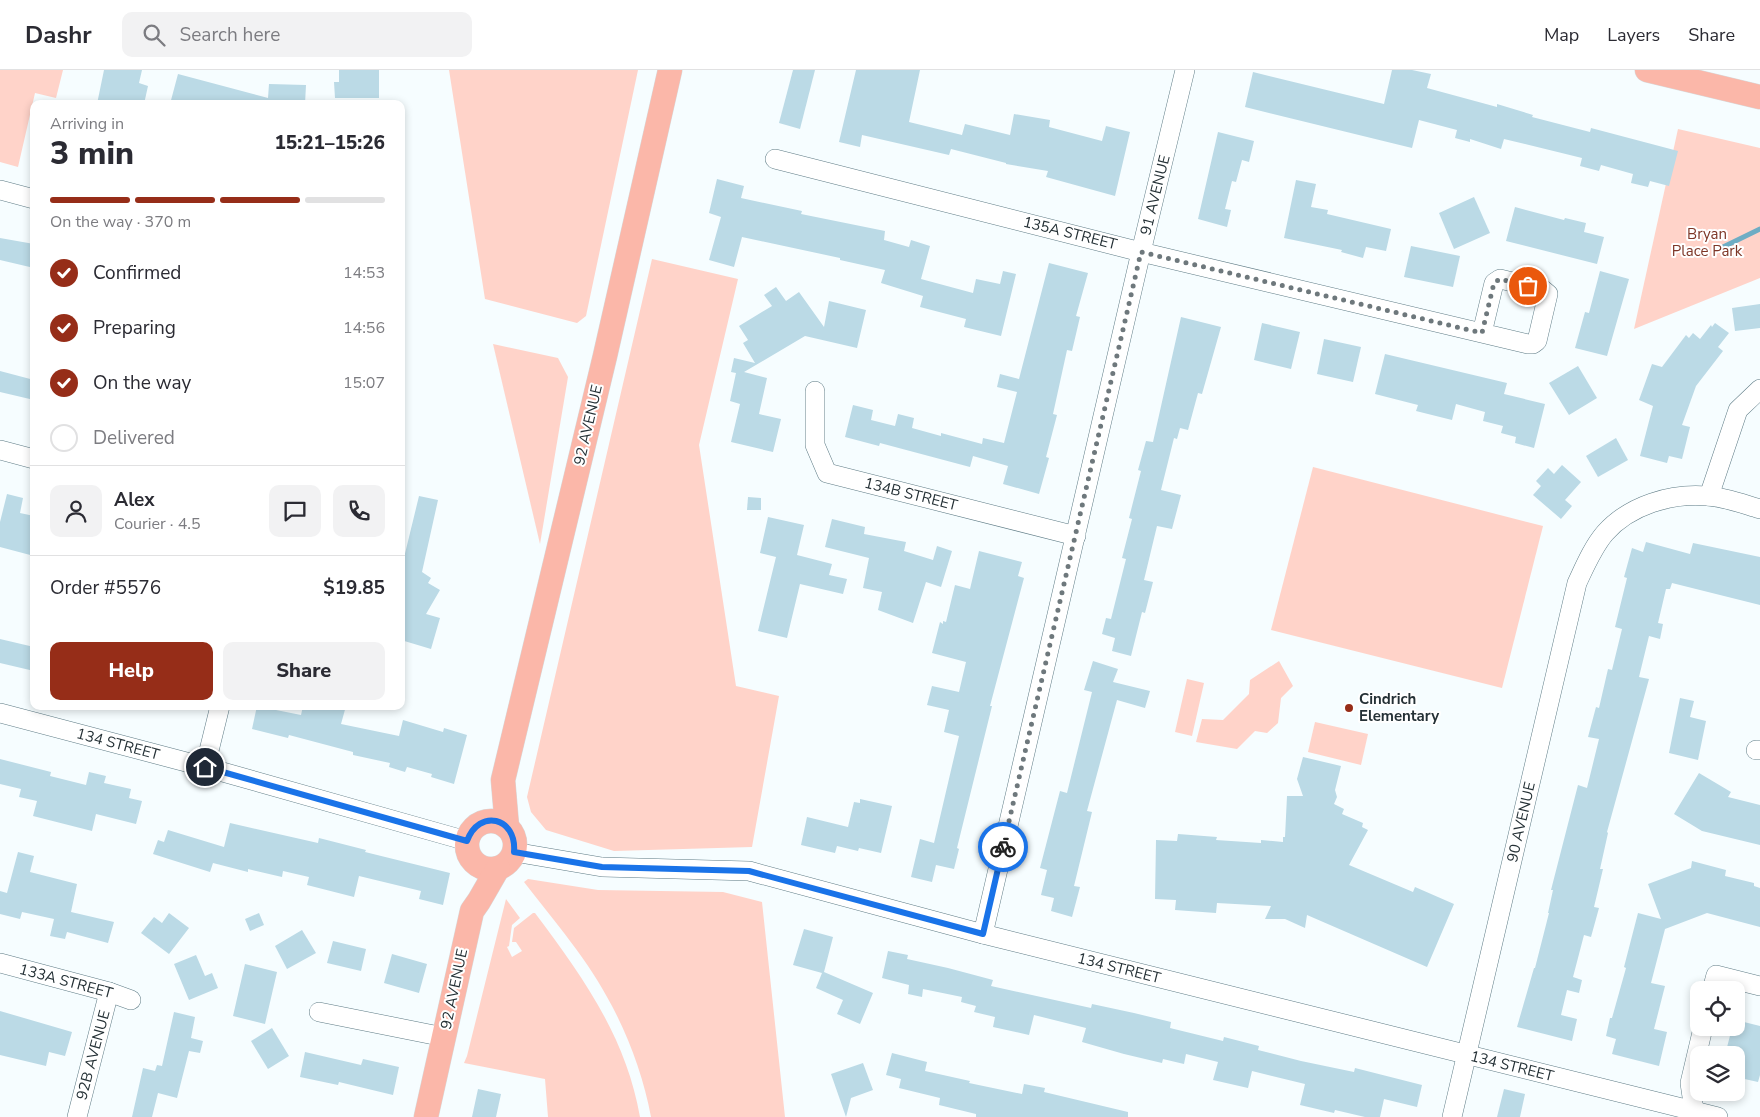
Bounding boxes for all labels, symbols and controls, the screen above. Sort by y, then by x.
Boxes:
search box [122,12,472,57]
text: Dashr [25,19,92,51]
icon: search [140,21,168,49]
text: Search here [180,22,280,48]
text: Map [1544,23,1579,47]
text: Layers [1607,23,1660,47]
text: Share [1688,23,1735,47]
text: Arriving in [50,113,124,135]
text: 15:21–15:26 [274,130,385,156]
text: 3 min [50,132,134,175]
street label: 91 AVENUE [1135,153,1175,237]
text: On the way · 370 m [50,211,191,233]
street label: 135A STREET [1021,212,1119,254]
park label: Bryan Place Park [1672,224,1743,261]
icon: check [50,259,78,287]
text: Confirmed [93,260,181,286]
text: 14:53 [343,262,385,284]
pin [1507,265,1549,307]
icon: bag [1514,272,1542,300]
icon: check [50,314,78,342]
text: Preparing [93,315,176,341]
text: 14:56 [343,317,385,339]
icon: check [50,369,78,397]
text: On the way [93,370,191,396]
text: 15:07 [343,372,385,394]
street label: 92 AVENUE [569,383,607,467]
text: Delivered [93,425,175,451]
street label: 134B STREET [862,473,960,515]
button: person [50,485,102,537]
button: chat [269,485,321,537]
button: phone [333,485,385,537]
text: Alex [114,487,155,513]
text: Courier · 4.5 [114,513,200,535]
text: Order #5576 [50,575,161,601]
text: $19.85 [323,575,385,601]
button: Help [50,642,213,700]
button: Share [223,642,385,700]
place label: Cindrich Elementary [1359,689,1439,726]
marker: Cindrich Elementary [1343,702,1355,714]
street label: 134 STREET [74,723,162,765]
pin [184,746,226,788]
icon: home [191,753,219,781]
street label: 90 AVENUE [1502,780,1540,864]
courier [978,822,1028,872]
icon: bike [989,833,1017,861]
street label: 92 AVENUE [436,947,472,1031]
street label: 134 STREET [1075,948,1163,988]
street label: 133A STREET [17,959,115,1003]
map controls [1690,981,1745,1101]
button: locate [1690,981,1745,1036]
street label: 92B AVENUE [71,1008,115,1102]
street label: 134 STREET [1468,1046,1556,1086]
button: layers [1690,1046,1745,1101]

